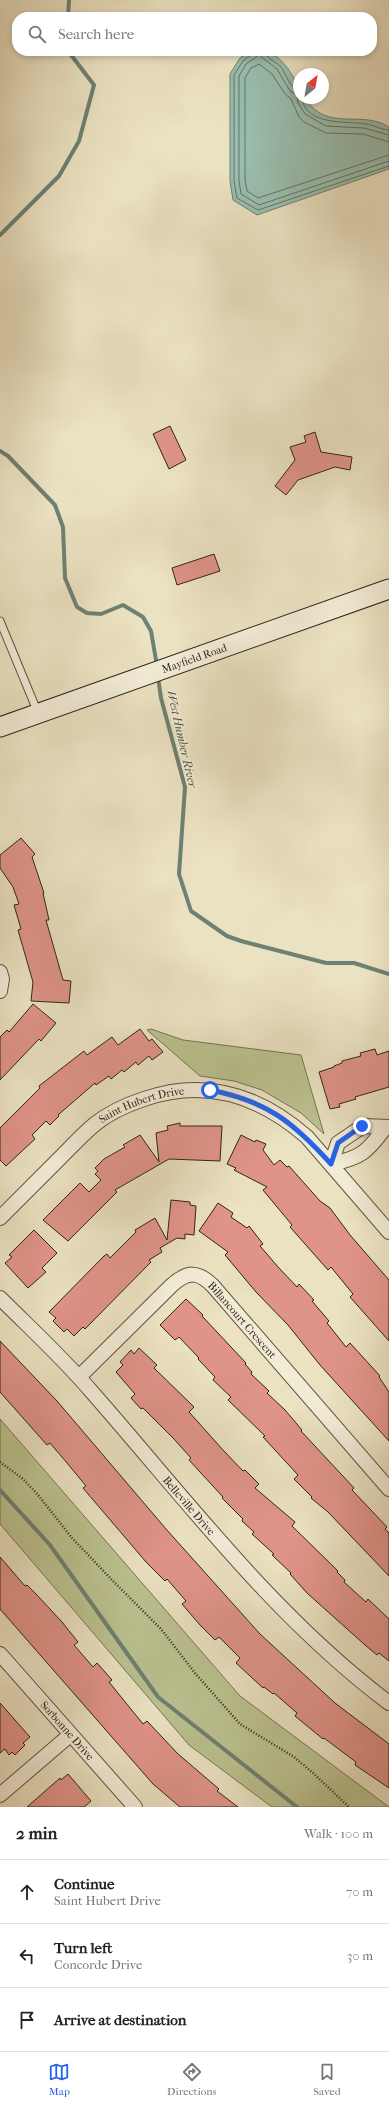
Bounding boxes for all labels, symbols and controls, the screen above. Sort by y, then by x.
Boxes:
search box [12,12,377,56]
icon: search [26,23,48,45]
text: Search here [58,25,134,43]
north arrow [293,68,329,104]
street label: Mayfield Road [160,641,230,676]
water label: West Humber River [164,689,200,791]
route start [201,1081,219,1099]
street label: Saint Hubert Drive [96,1084,186,1126]
route end [353,1117,371,1135]
street label: Billancourt Crescent [205,1279,279,1361]
street label: Belleville Drive [160,1474,218,1538]
street label: Sorbonne Drive [38,1699,97,1764]
text: 2 min [16,1823,57,1843]
text: Walk · 100 m [304,1826,373,1841]
text: Continue [54,1875,114,1893]
icon: ahead [16,1881,38,1903]
text: 70 m [346,1884,373,1899]
text: Saint Hubert Drive [54,1893,161,1908]
text: Turn left [54,1939,112,1957]
icon: left [16,1945,38,1967]
text: 30 m [347,1948,373,1963]
text: Concorde Drive [54,1957,142,1972]
icon: arrive [16,2009,38,2031]
text: Arrive at destination [54,2011,186,2029]
tab: Map [48,2061,70,2098]
tab: Directions [167,2061,217,2098]
tab: Saved [313,2061,341,2098]

